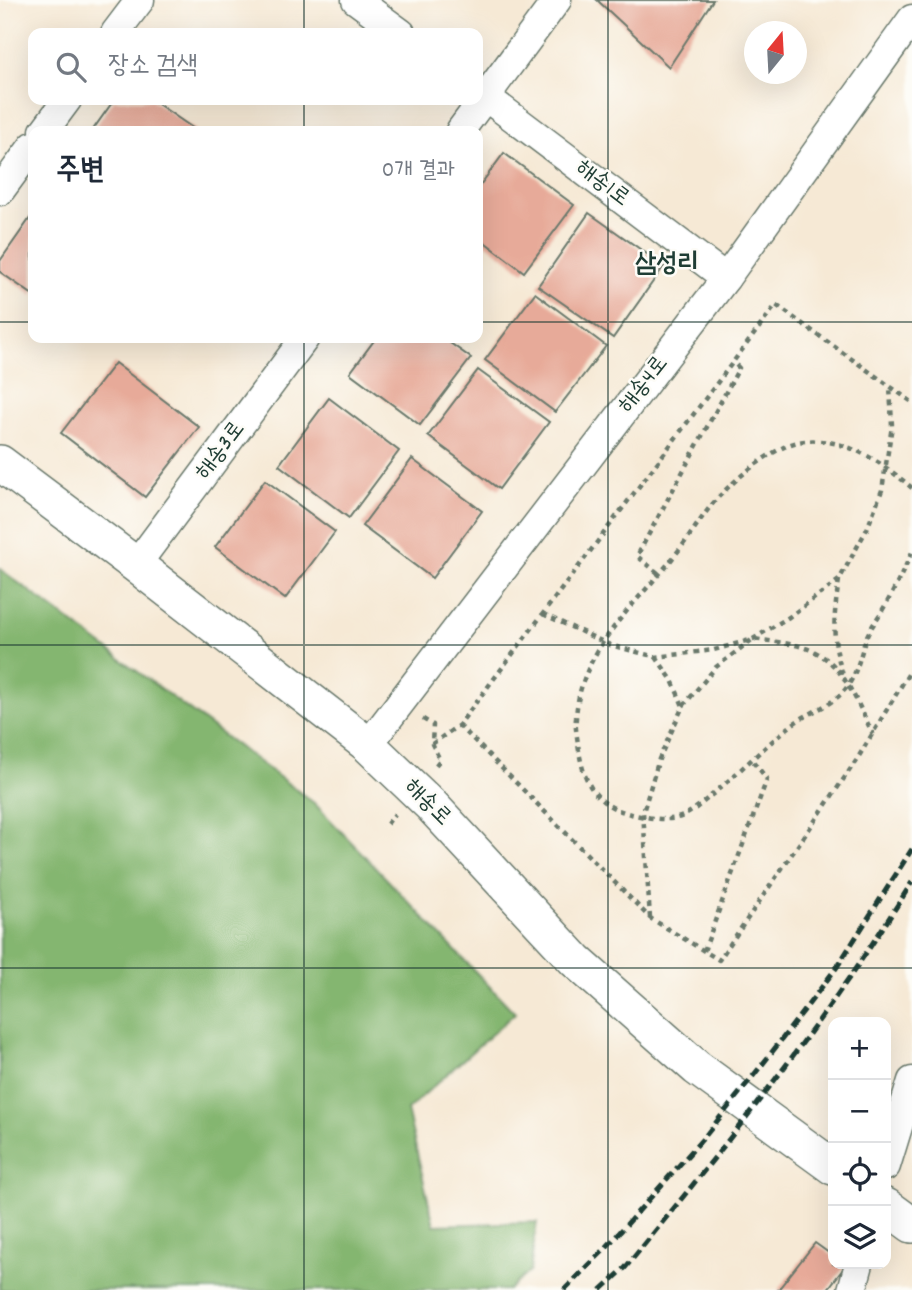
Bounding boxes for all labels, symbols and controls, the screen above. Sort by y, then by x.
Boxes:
north arrow [744,21,807,84]
search box [28,28,483,105]
icon: search [52,48,90,86]
text: 장소 검색 [108,48,198,85]
text: 주변 [56,151,104,194]
street label: 해송1로 [568,153,636,215]
text: 0개 결과 [382,155,455,188]
district label: 삼성리 [635,246,698,283]
street label: 해송4로 [611,349,677,421]
street label: 해송3로 [188,415,254,487]
street label: 해송로 [396,772,458,834]
map controls [828,1017,891,1269]
button: + [828,1017,891,1080]
button: − [828,1080,891,1143]
button: locate [828,1143,891,1206]
button: layers [828,1206,891,1269]

